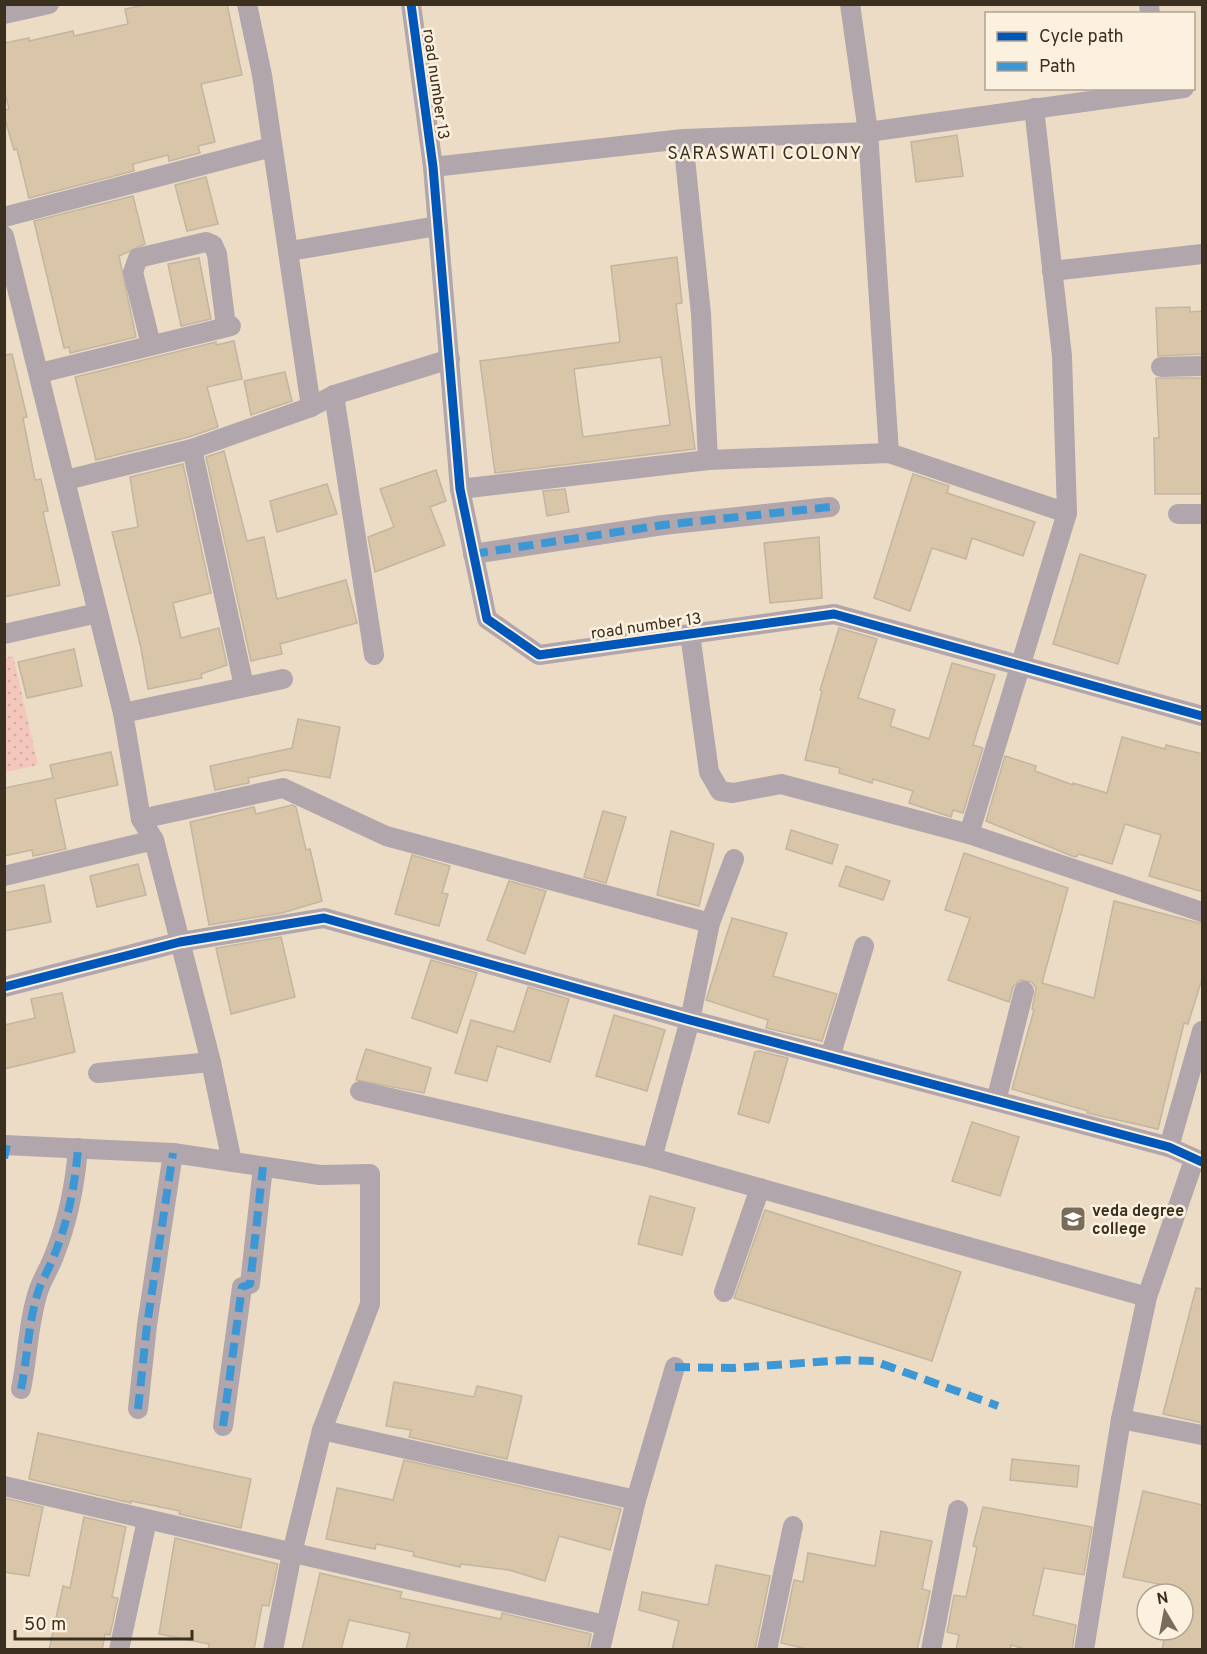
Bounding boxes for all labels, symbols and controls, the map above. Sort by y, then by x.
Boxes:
legend [985,12,1195,90]
text: Cycle path [1039,26,1124,49]
street label: road number 13 [417,28,453,141]
text: Path [1039,56,1076,79]
district label: SARASWATI COLONY [667,143,863,166]
street label: road number 13 [590,609,703,645]
place label: veda degree college [1092,1202,1184,1240]
school or university icon: veda degree college [1058,1204,1088,1234]
north arrow [1135,1582,1195,1642]
text: N [1155,1588,1170,1610]
scale bar [15,1603,192,1641]
text: 50 m [24,1614,66,1637]

